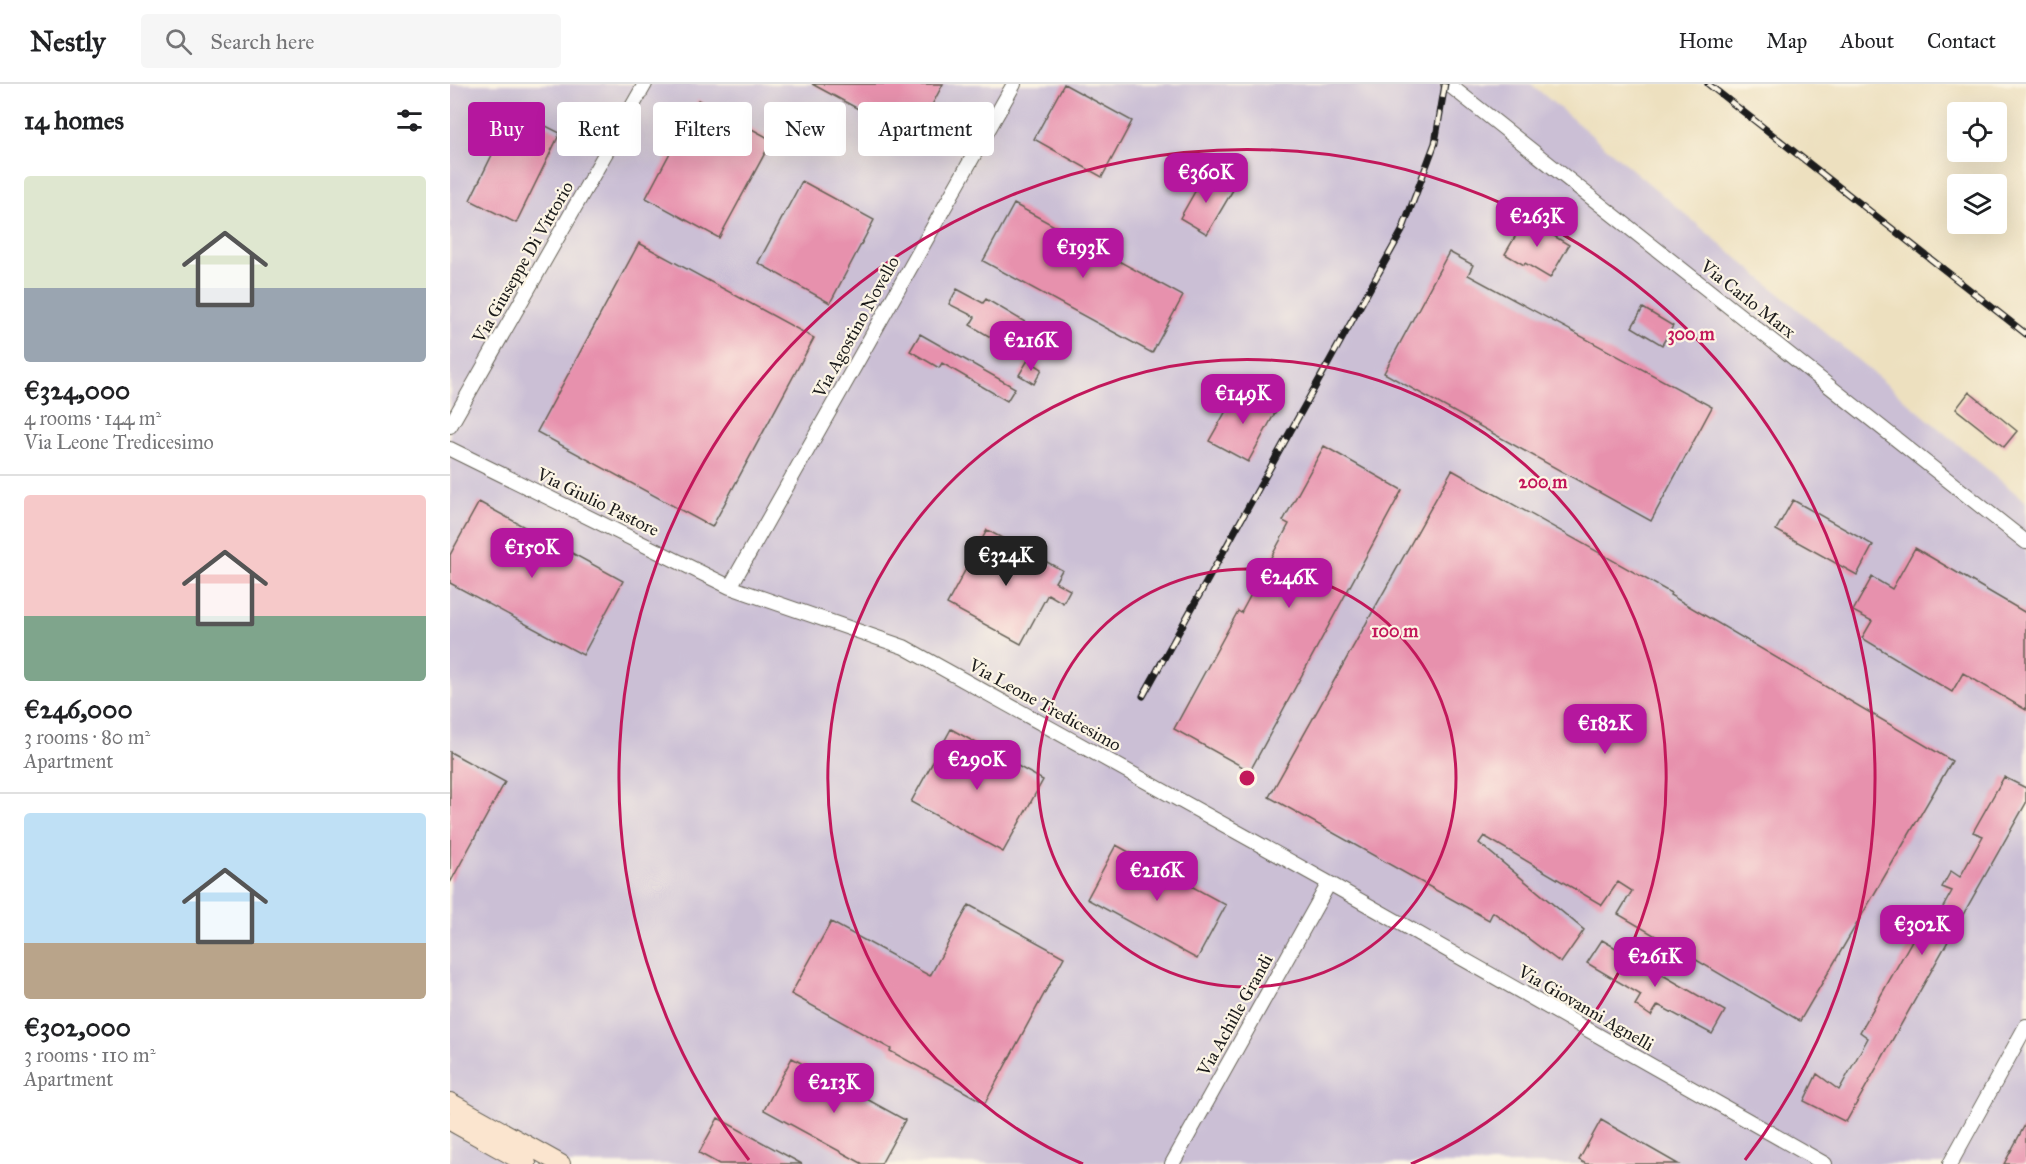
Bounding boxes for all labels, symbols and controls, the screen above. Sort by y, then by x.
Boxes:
search box [141,14,561,68]
text: Nestly [30,24,105,59]
icon: search [162,25,195,58]
text: Search here [210,28,314,55]
text: Home [1678,28,1733,54]
text: Map [1766,28,1807,54]
text: About [1840,28,1894,54]
text: Contact [1927,28,1996,54]
chip: Buy [468,102,545,156]
chip: Rent [557,102,641,156]
chip: Filters [653,102,752,156]
chip: New [764,102,846,156]
chip: Apartment [858,102,994,156]
map controls [1947,102,2007,234]
button: locate [1947,102,2007,162]
text: 14 homes [24,104,124,136]
icon: filters [393,104,426,137]
pin: €360K [1164,153,1248,204]
text: €360K [1178,160,1234,184]
button: layers [1947,174,2007,234]
street label: Via Giuseppe Di Vittorio [467,177,578,348]
pin: €263K [1495,197,1579,248]
text: €263K [1510,204,1564,228]
icon: home [171,215,279,323]
pin: €193K [1041,228,1125,279]
text: €193K [1057,235,1109,259]
street label: Via Agostino Novello [808,252,905,403]
street label: Via Carlo Marx [1695,255,1800,343]
pin: €216K [989,321,1073,372]
text: 300 m [1667,323,1715,346]
text: €216K [1004,328,1058,352]
text: €324,000 [24,374,130,406]
pin: €149K [1201,374,1285,425]
text: €149K [1215,381,1271,405]
text: 4 rooms · 144 m² [24,406,161,430]
text: Via Leone Tredicesimo [24,430,214,454]
street label: Via Giulio Pastore [532,462,663,541]
text: 200 m [1519,471,1568,493]
pin: €150K [490,528,574,579]
icon: home [171,534,279,642]
text: €150K [504,535,560,559]
pin: €324K [964,536,1048,587]
text: €324K [978,543,1034,567]
pin: €246K [1247,558,1331,609]
text: €246K [1260,565,1318,589]
text: 100 m [1372,620,1419,642]
street label: Via Leone Tredicesimo [964,653,1125,756]
text: €246,000 [24,693,133,725]
pin: €182K [1563,704,1647,755]
text: €182K [1578,711,1632,735]
text: 3 rooms · 80 m² [24,725,150,749]
pin: €290K [935,740,1019,791]
text: €290K [948,747,1006,771]
text: Apartment [24,749,113,773]
centre of rings [1237,768,1257,788]
pin: €216K [1115,851,1199,902]
icon: home [171,852,279,960]
text: €216K [1130,858,1184,882]
pin: €302K [1880,905,1964,956]
text: €302K [1894,912,1950,936]
pin: €261K [1613,937,1697,988]
text: €261K [1628,944,1682,968]
street label: Via Achille Grandi [1192,950,1278,1081]
street label: Via Giovanni Agnelli [1513,960,1658,1057]
text: €302,000 [24,1011,131,1043]
text: 3 rooms · 110 m² [24,1043,155,1067]
pin: €213K [792,1063,876,1114]
text: Apartment [24,1067,113,1091]
text: €213K [808,1070,860,1094]

